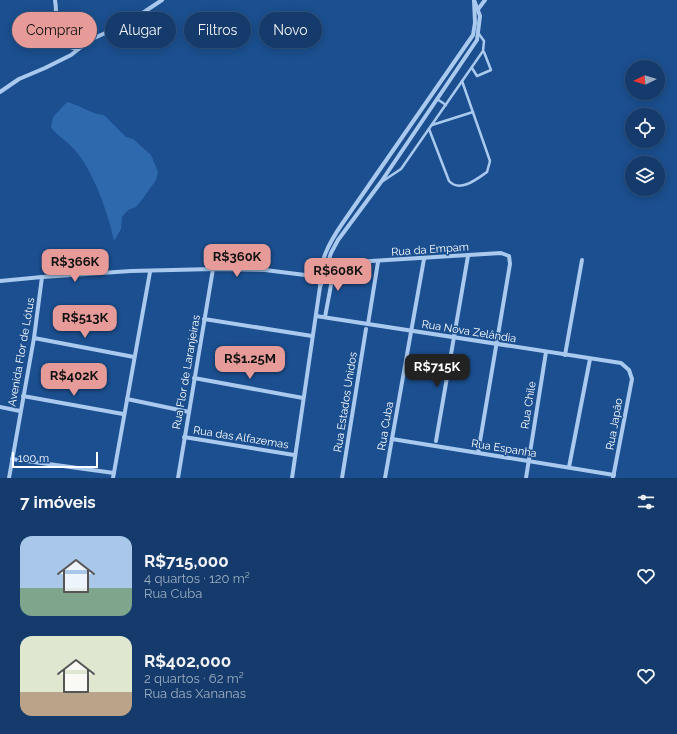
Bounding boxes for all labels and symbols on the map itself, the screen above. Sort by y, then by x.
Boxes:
north arrow [625,60,665,100]
street label: Rua da Empam [391,240,469,259]
pin: R$360K [204,244,270,278]
pin: R$366K [42,249,108,283]
pin: R$608K [305,258,371,292]
street label: Avenida Flor de Lótus [5,297,37,408]
pin: R$513K [52,305,118,339]
street label: Rua Flor de Laranjeiras [170,314,203,430]
street label: Rua Nova Zelândia [421,318,517,345]
pin: R$1.25M [213,346,287,380]
street label: Rua Estados Unidos [331,351,360,453]
pin: R$715K [404,354,470,388]
pin: R$402K [41,363,107,397]
street label: Rua Chile [518,380,539,430]
street label: Rua Japâo [604,397,626,451]
street label: Rua Cuba [375,401,396,451]
street label: Rua das Alfazemas [192,424,289,451]
street label: Rua Espanha [470,437,538,460]
scale bar [12,450,98,469]

